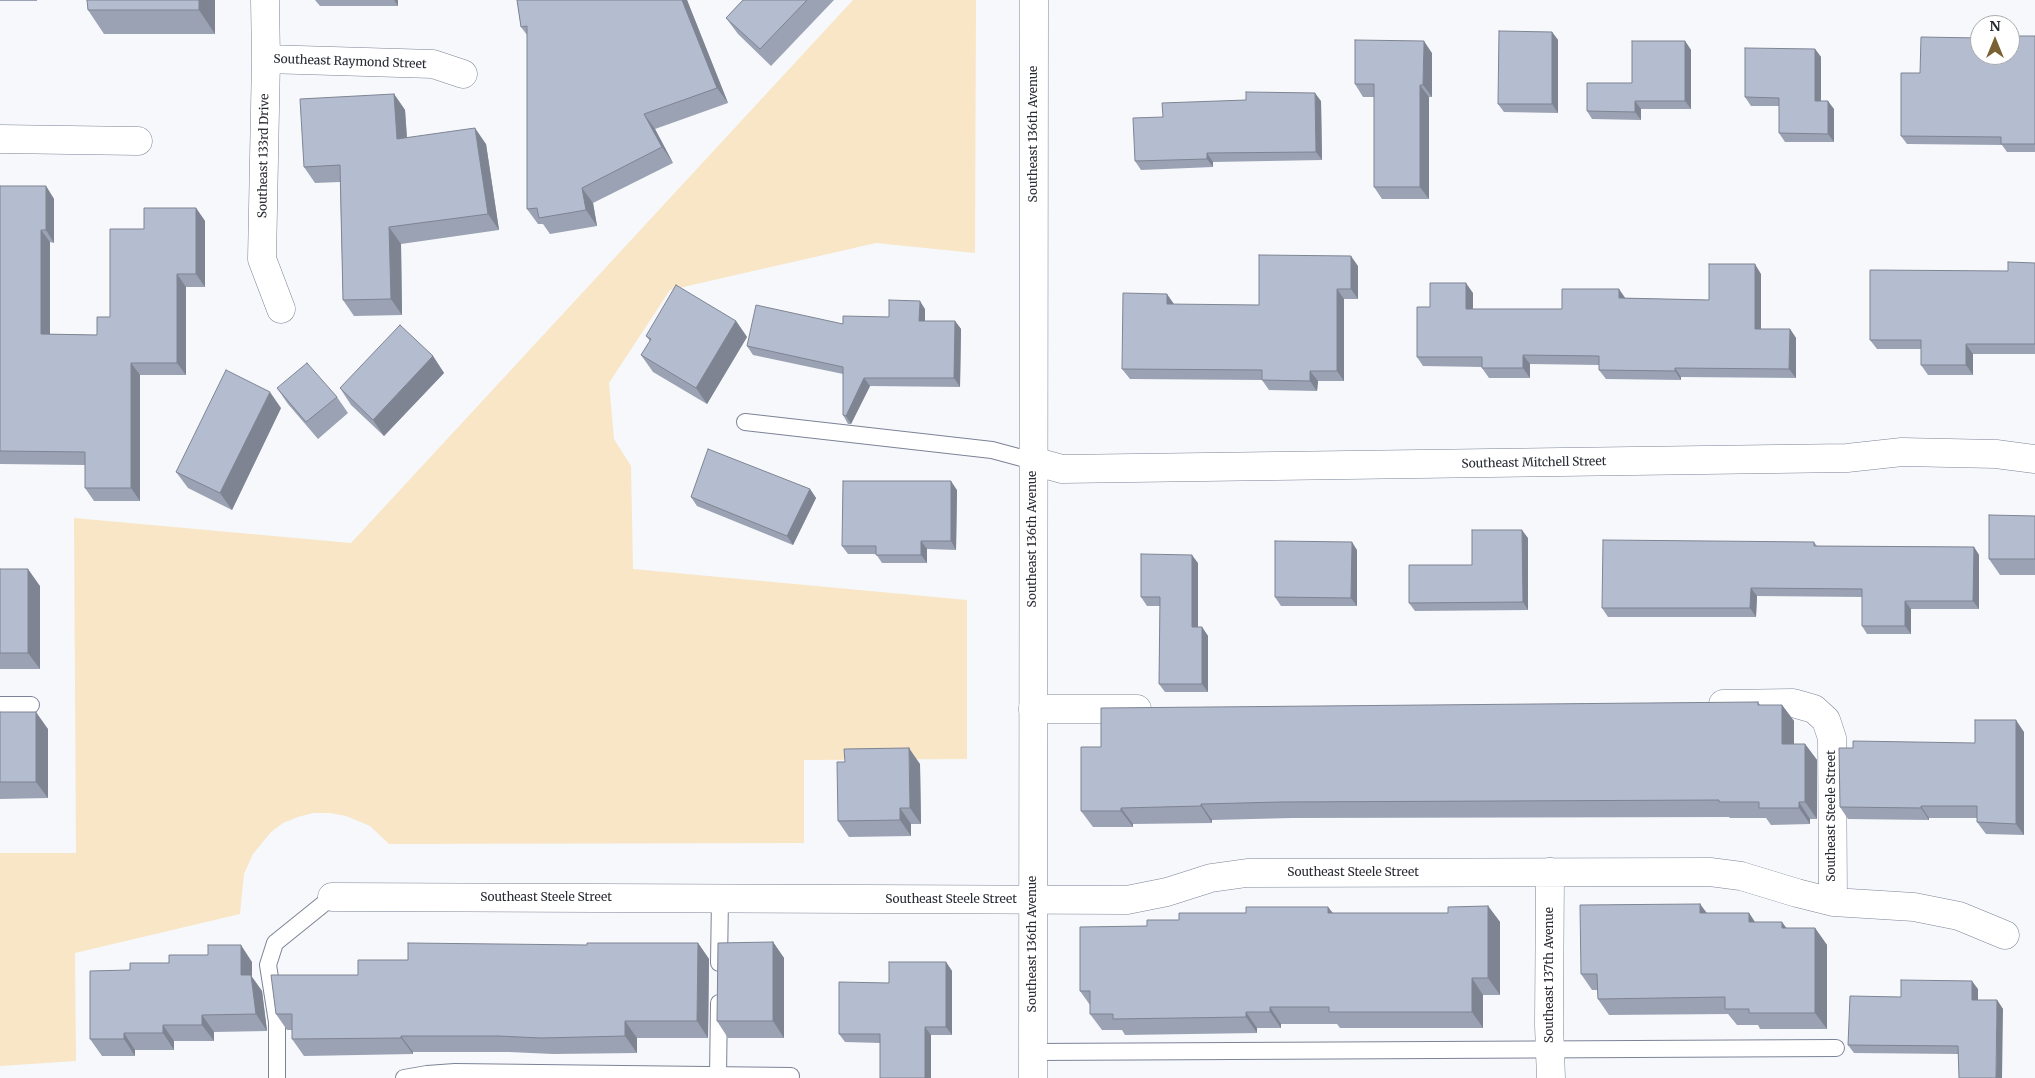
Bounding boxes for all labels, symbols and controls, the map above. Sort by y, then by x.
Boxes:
north arrow [1970,15,2020,65]
text: N [1989,17,2001,35]
street label: Southeast Raymond Street [273,52,427,72]
street label: Southeast 136th Avenue [1027,66,1041,202]
street label: Southeast 133rd Drive [256,94,272,218]
street label: Southeast Mitchell Street [1461,455,1607,471]
street label: Southeast 136th Avenue [1026,471,1040,607]
street label: Southeast Steele Street [1825,750,1839,882]
street label: Southeast Steele Street [1287,866,1419,880]
street label: Southeast 136th Avenue [1026,876,1040,1012]
street label: Southeast Steele Street [480,891,612,905]
street label: Southeast Steele Street [885,893,1017,907]
street label: Southeast 137th Avenue [1543,907,1557,1043]

